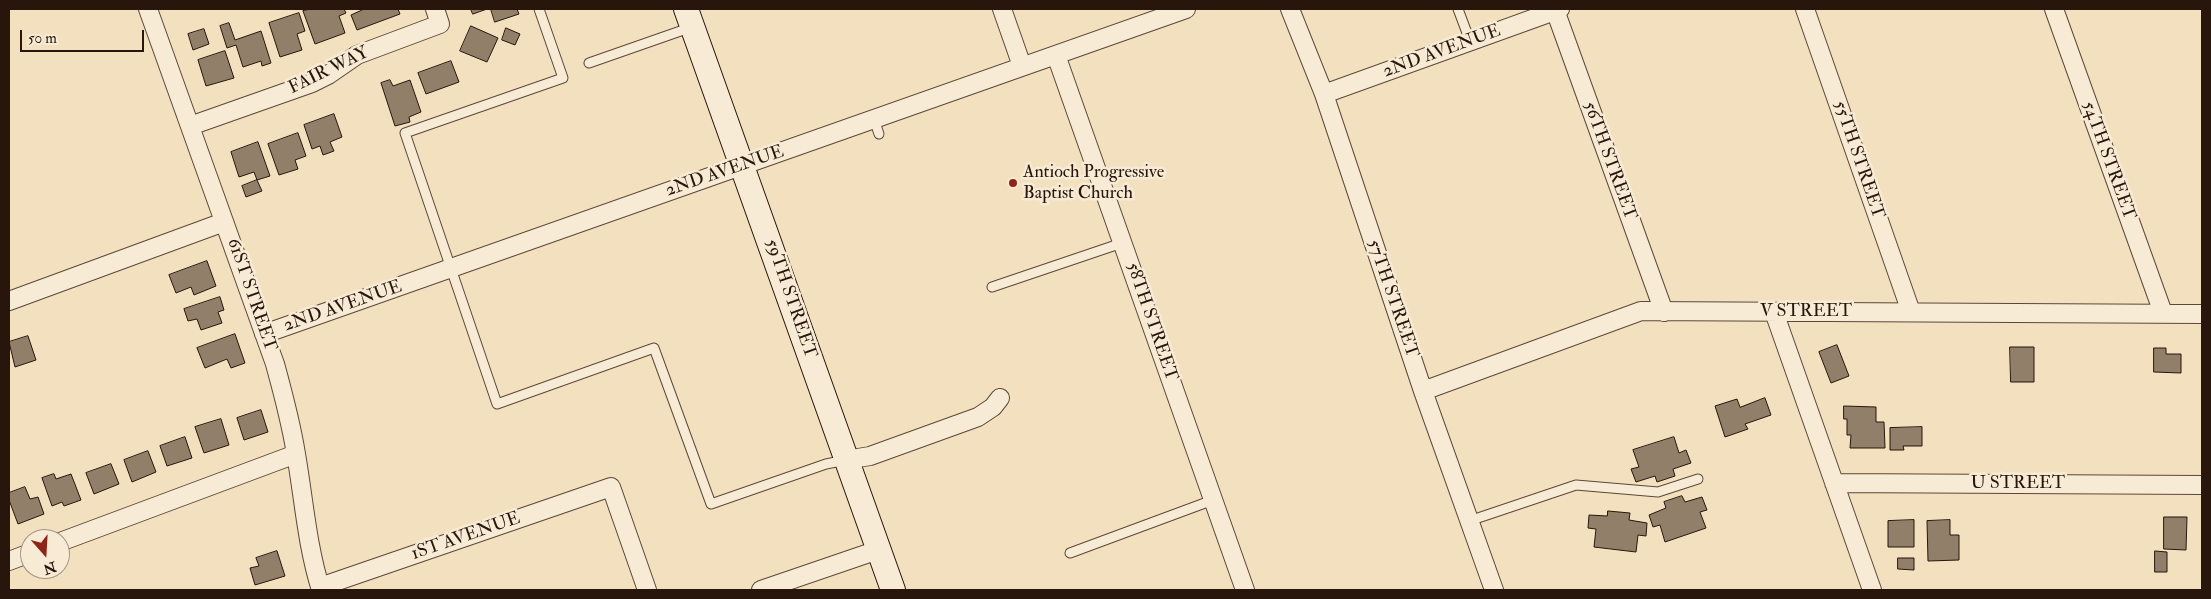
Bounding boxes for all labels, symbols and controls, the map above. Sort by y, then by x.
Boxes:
scale bar [22,20,146,52]
street label: 2ND AVENUE [1380,21,1504,83]
text: 50 m [28,29,57,48]
street label: FAIR WAY [285,42,373,100]
street label: 55TH STREET [1828,98,1888,222]
street label: 56TH STREET [1578,99,1640,223]
street label: 54TH STREET [2077,99,2139,223]
street label: 2ND AVENUE [663,142,787,202]
place label: Antioch Progressive Baptist Church [1023,162,1164,204]
marker: Antioch Progressive Baptist Church [1007,177,1019,189]
street label: 61ST STREET [222,236,280,354]
street label: 59TH STREET [760,237,820,361]
street label: 57TH STREET [1362,237,1422,361]
street label: 58TH STREET [1121,260,1181,384]
street label: 2ND AVENUE [281,277,405,337]
street label: V STREET [1760,301,1852,323]
street label: U STREET [1971,473,2065,495]
street label: 1ST AVENUE [409,508,523,566]
north arrow [20,529,70,579]
text: N [41,558,58,578]

